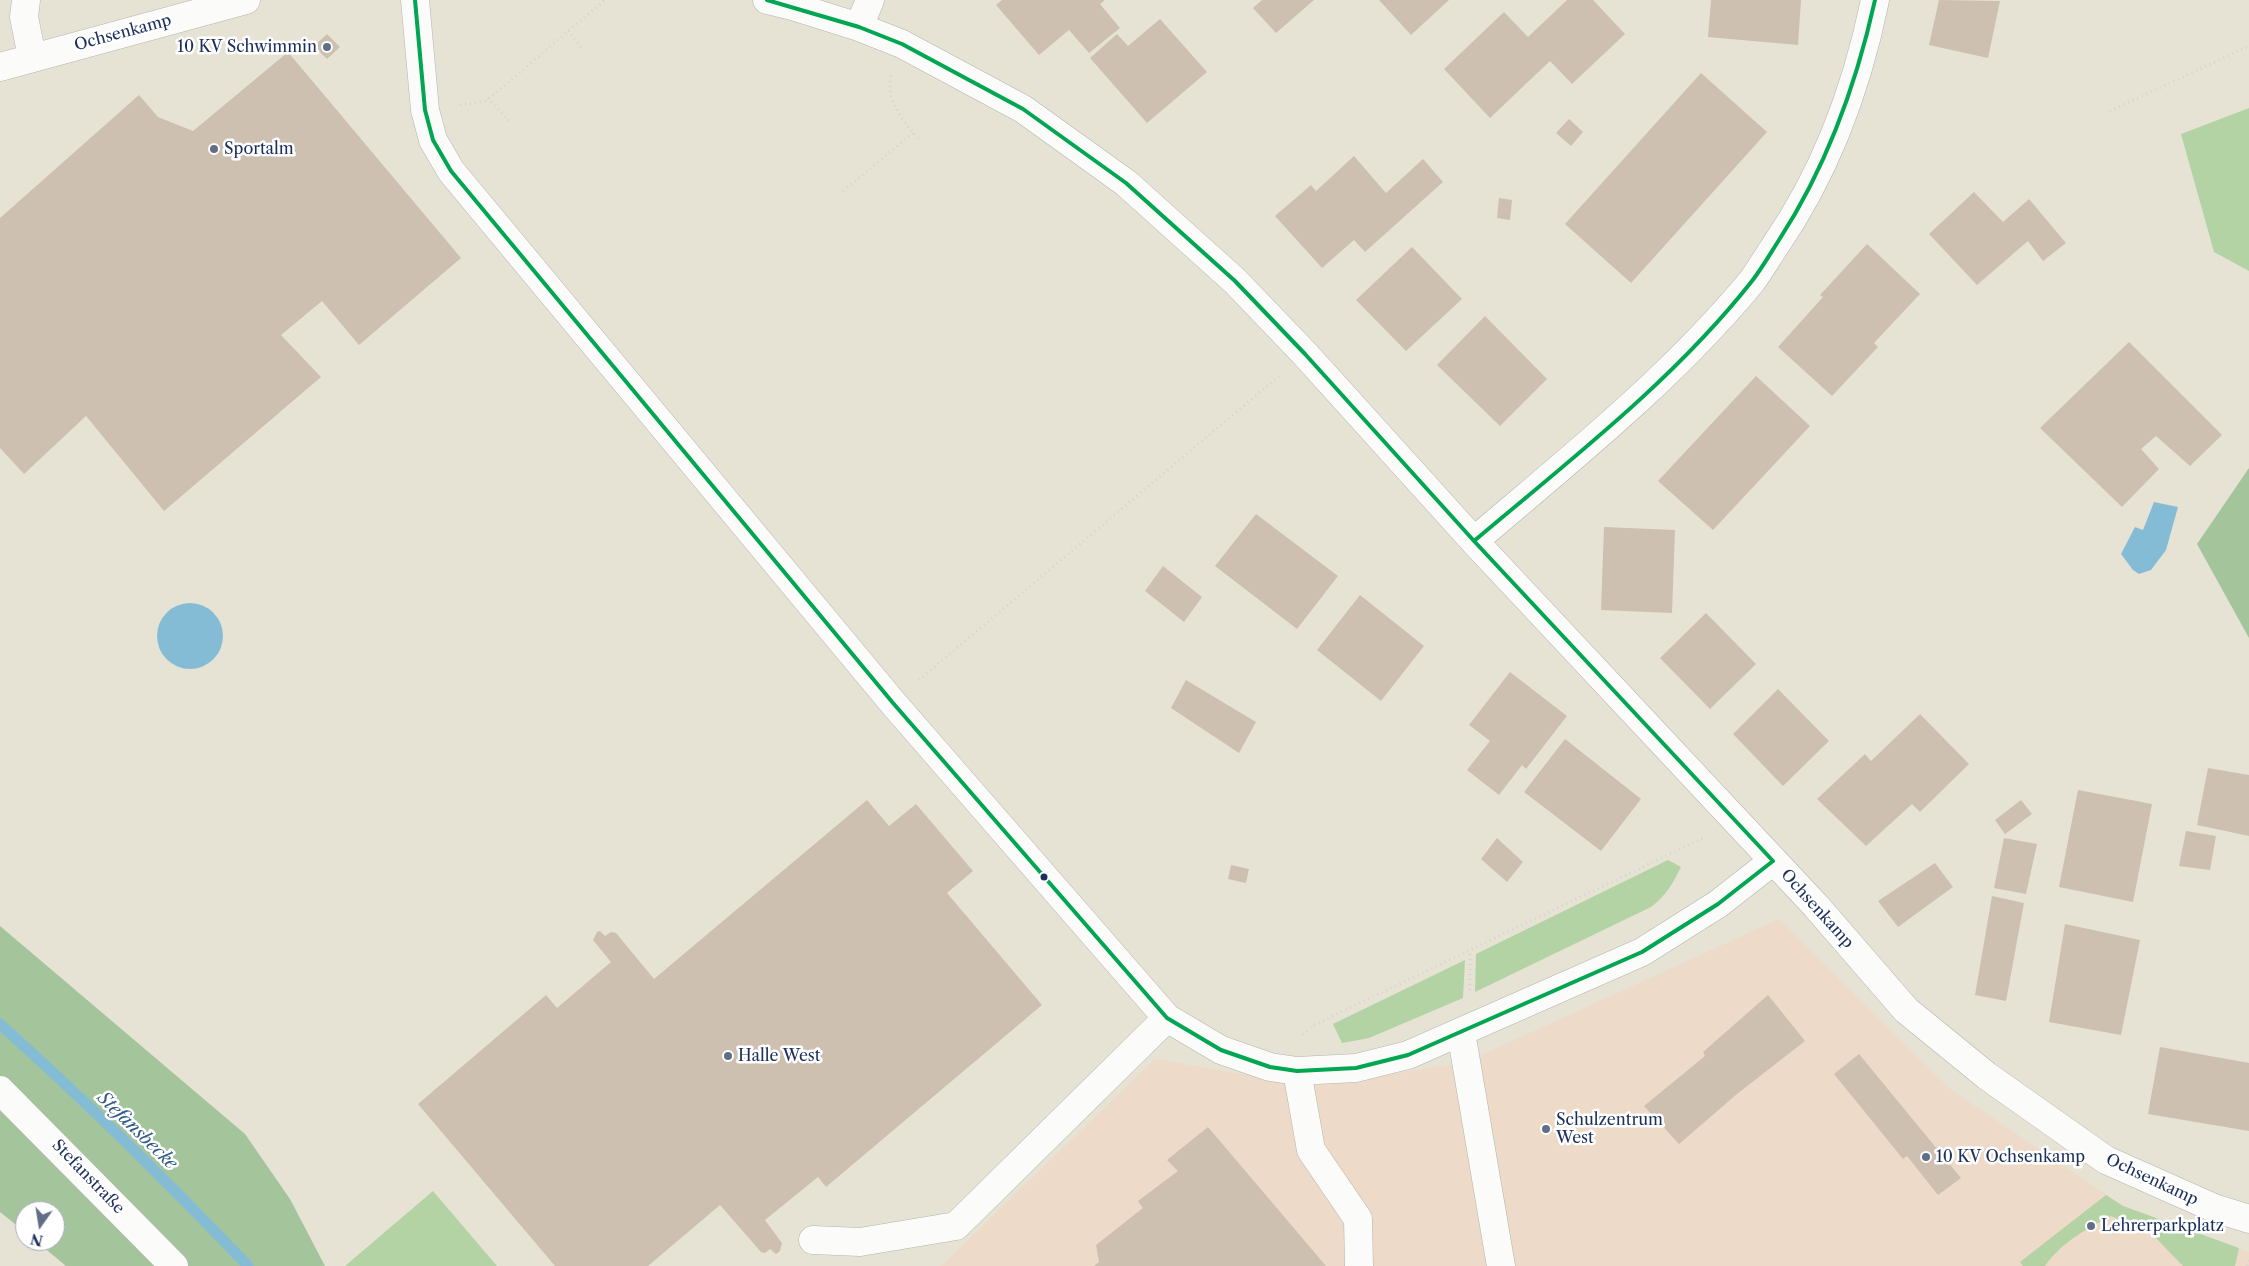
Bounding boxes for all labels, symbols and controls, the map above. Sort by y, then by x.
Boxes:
street label: Ochsenkamp [72,11,174,55]
place label: 10 KV Schwimmin [177,37,317,57]
marker: 10 KV Schwimmin [321,41,333,53]
place label: Sportalm [224,139,294,159]
marker: Sportalm [208,143,220,155]
street label: Ochsenkamp [1776,865,1858,953]
unlabelled marker [1039,872,1049,882]
place label: Halle West [738,1046,820,1066]
marker: Halle West [722,1050,734,1062]
water label: Stefansbecke [93,1088,181,1174]
place label: Schulzentrum West [1556,1110,1663,1148]
marker: Schulzentrum West [1540,1123,1552,1135]
street label: Stefanstraße [48,1136,128,1218]
place label: 10 KV Ochsenkamp [1936,1147,2085,1167]
street label: Ochsenkamp [2103,1150,2201,1210]
marker: 10 KV Ochsenkamp [1920,1151,1932,1163]
north arrow [15,1201,65,1251]
place label: Lehrerparkplatz [2101,1216,2224,1236]
marker: Lehrerparkplatz [2085,1220,2097,1232]
text: N [29,1230,45,1250]

